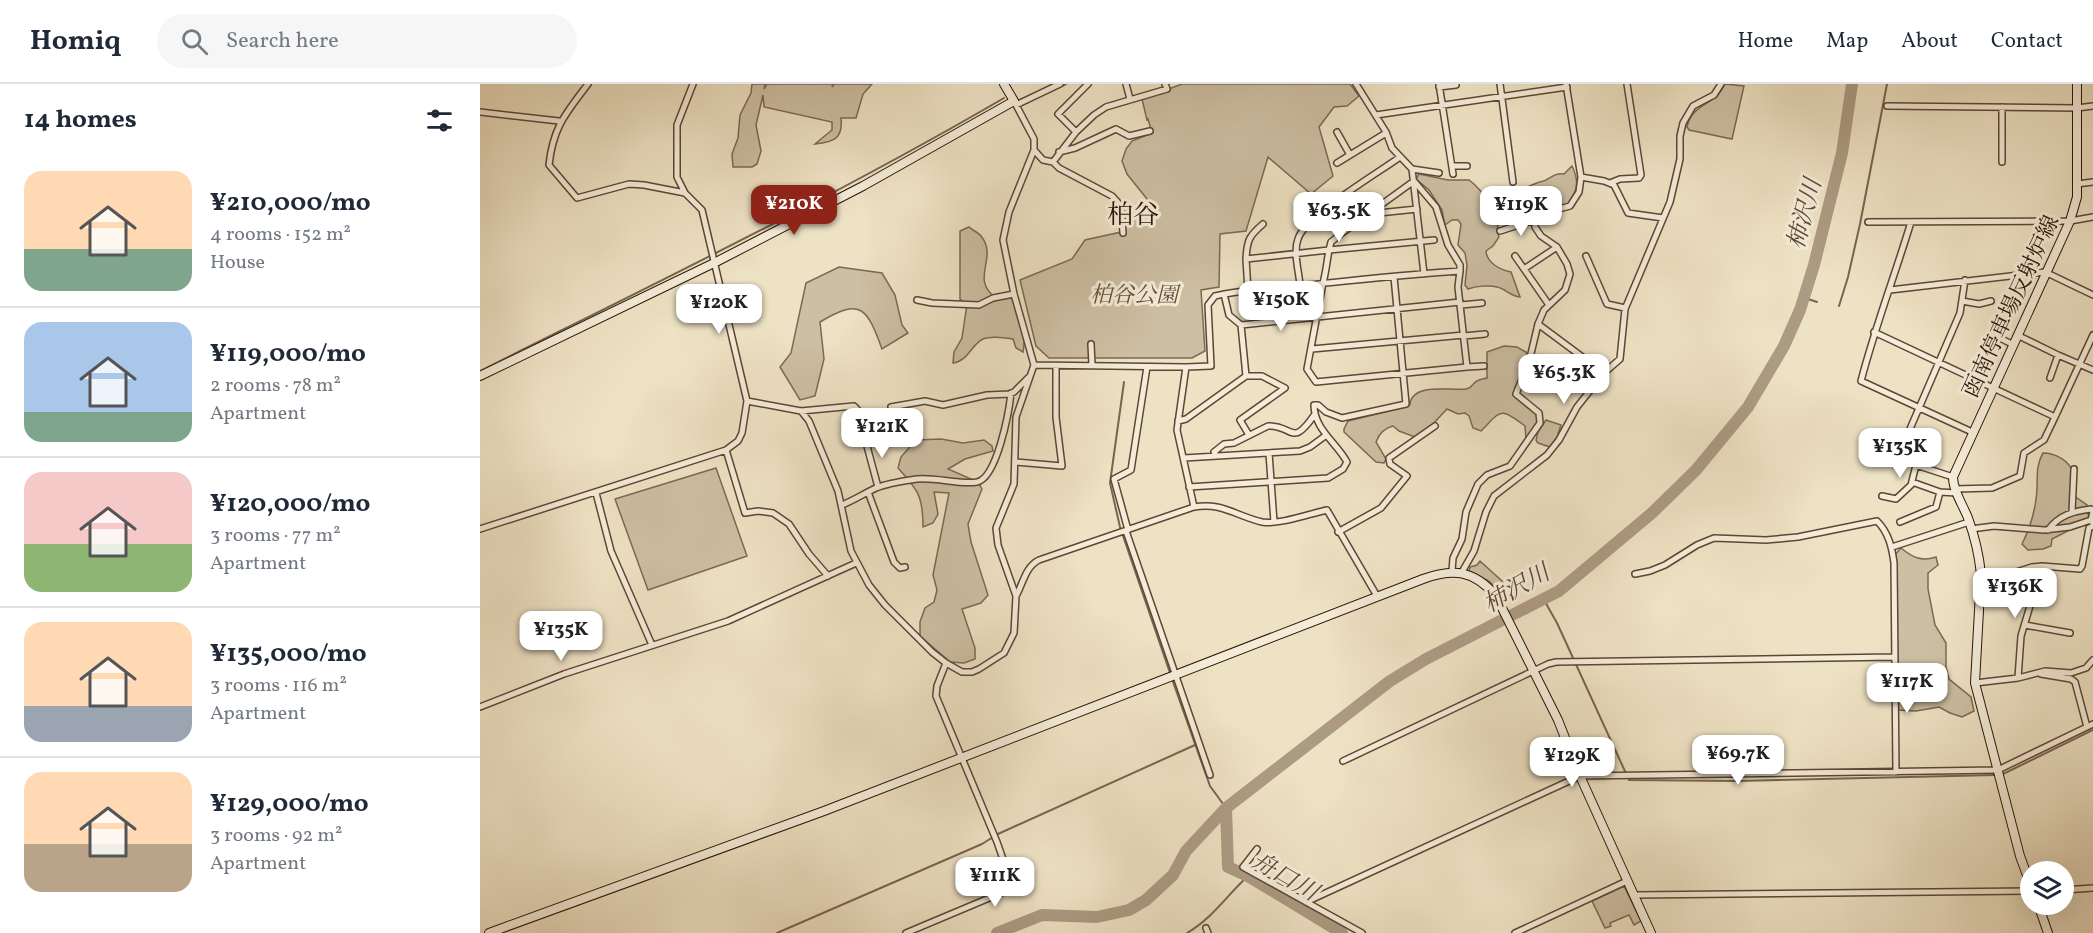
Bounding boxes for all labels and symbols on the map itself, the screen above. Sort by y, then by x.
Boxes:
water label: 柿沢川 [1780,172,1832,254]
pin: ¥210K [752,185,836,236]
pin: ¥119K [1479,186,1563,237]
pin: ¥63.5K [1290,192,1388,243]
district label: 柏谷 [1107,198,1159,234]
street label: 函南停車場反射炉線 [1956,211,2068,403]
park label: 柏谷公園 [1090,281,1181,312]
pin: ¥150K [1239,281,1323,332]
pin: ¥120K [677,284,761,335]
pin: ¥65.3K [1515,354,1613,405]
pin: ¥121K [840,408,924,459]
pin: ¥135K [1858,428,1942,479]
water label: 柿沢川 [1477,556,1559,622]
pin: ¥136K [1973,568,2057,619]
pin: ¥135K [519,611,603,662]
pin: ¥117K [1865,663,1949,714]
pin: ¥69.7K [1689,735,1787,786]
pin: ¥129K [1530,737,1614,788]
water label: 舟口川 [1244,845,1326,912]
pin: ¥111K [953,857,1037,908]

